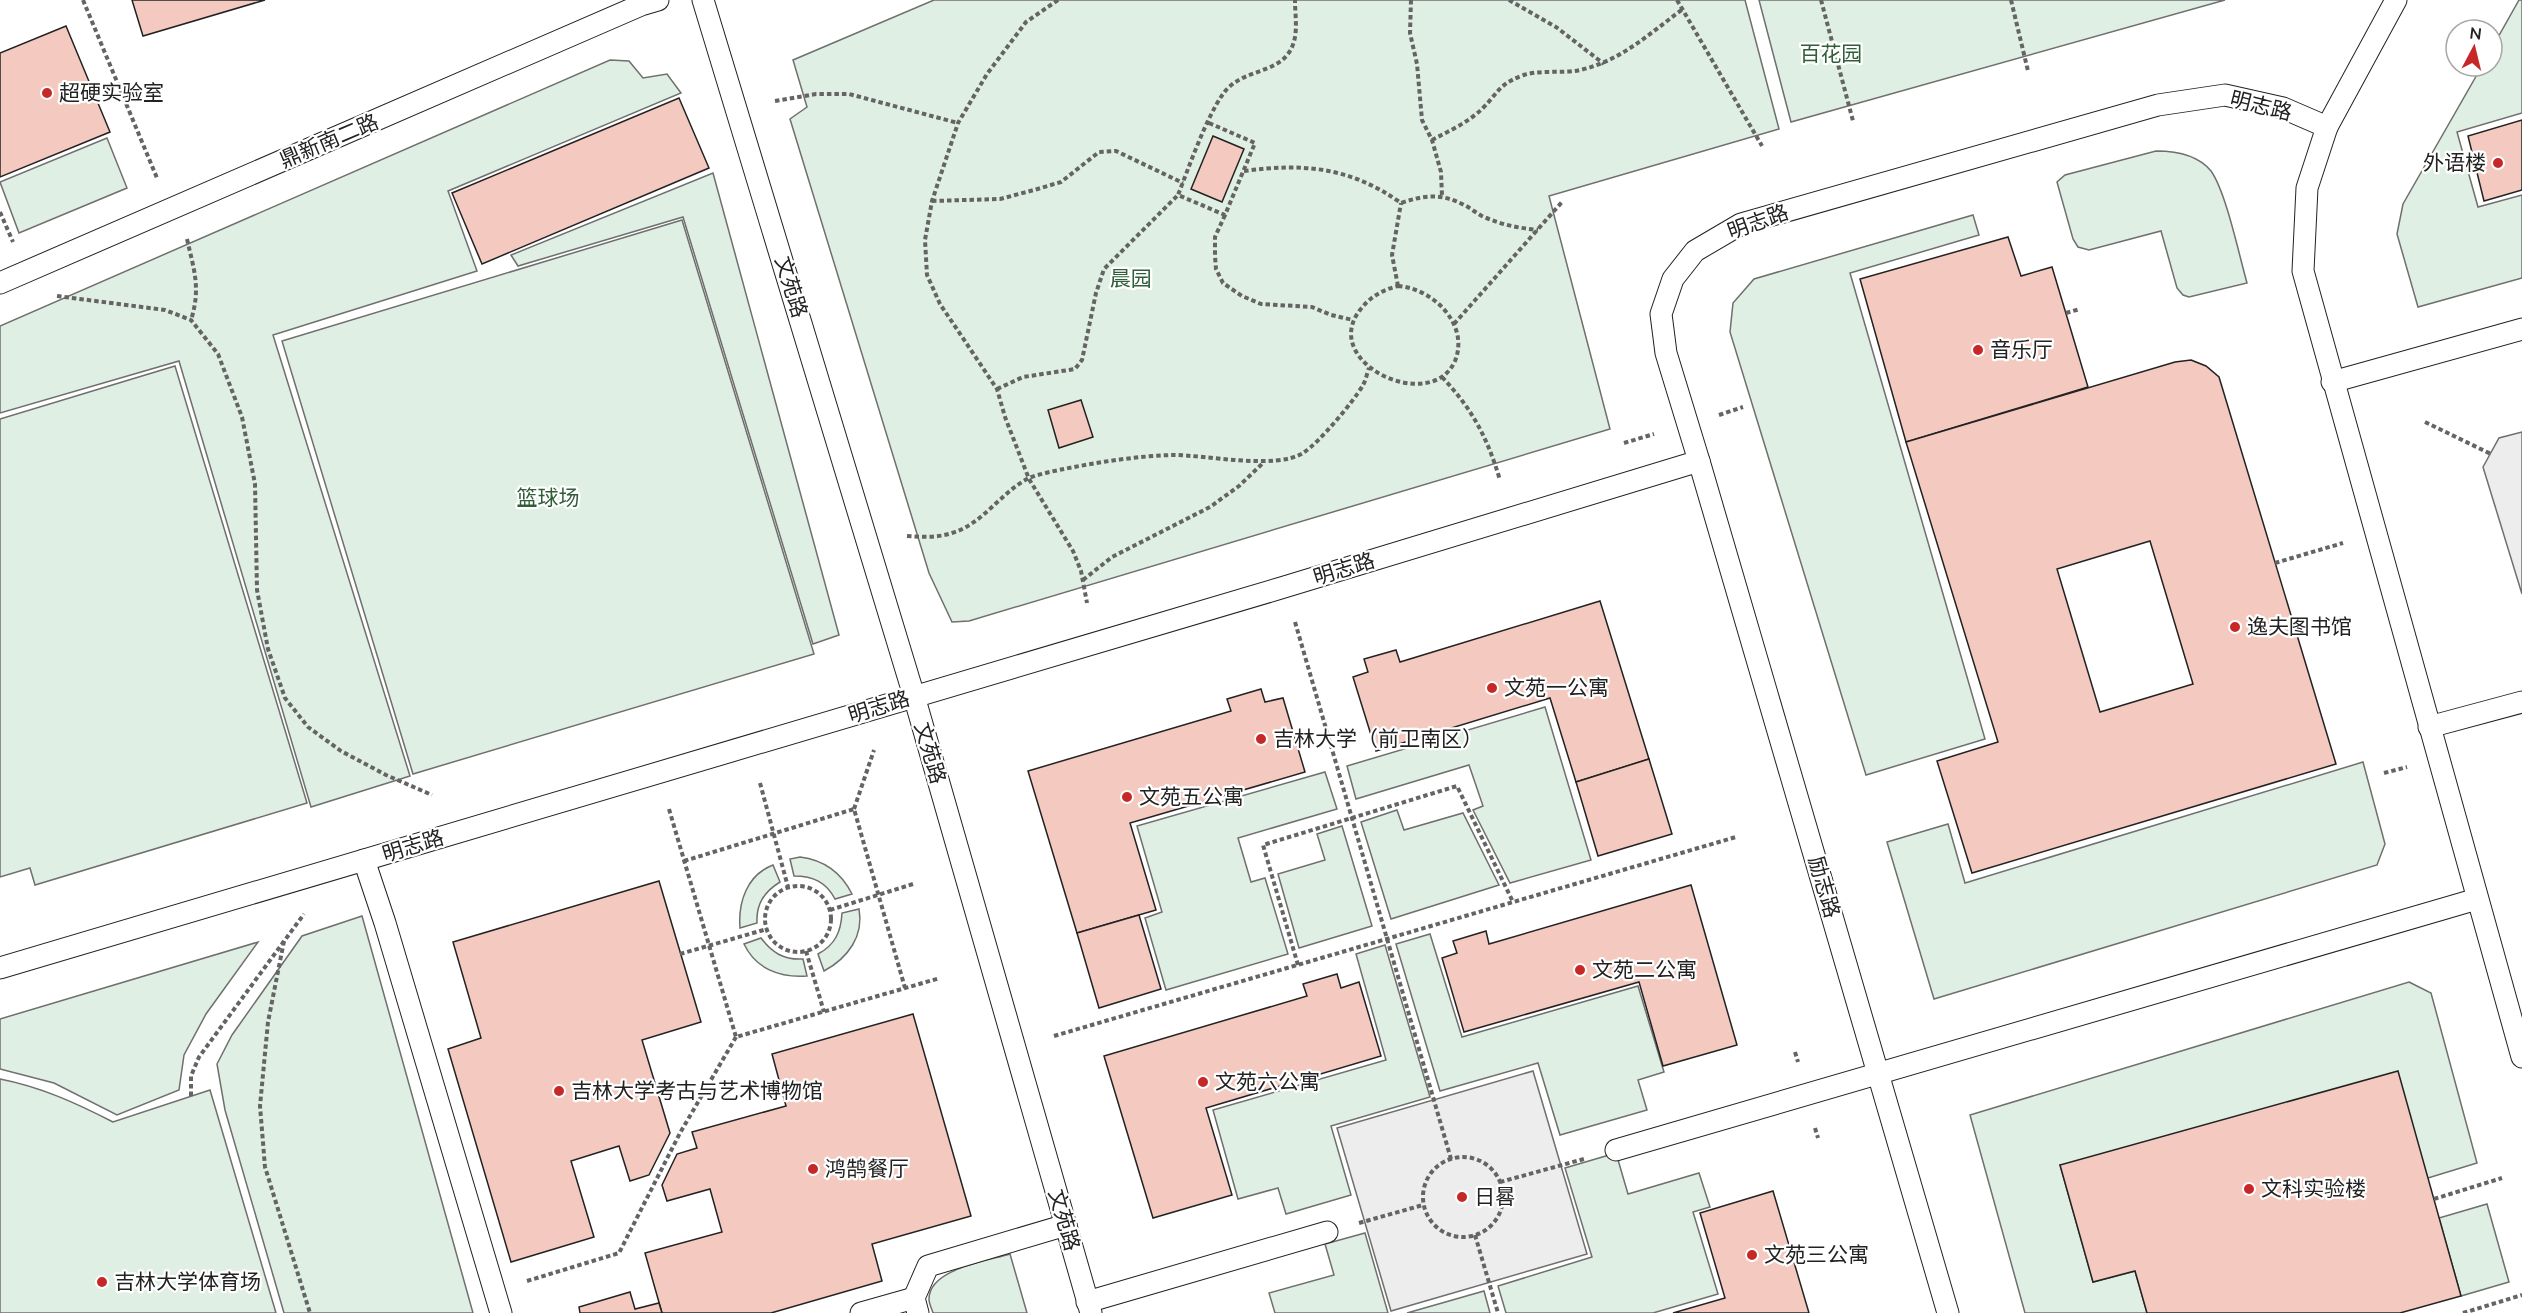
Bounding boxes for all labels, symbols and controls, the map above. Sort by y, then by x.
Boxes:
north arrow [2444,18,2504,78]
text: N [2469,22,2483,44]
park label: 百花园 [1800,40,1863,66]
place label: 超硬实验室 [59,79,164,105]
street label: 明志路 [2228,85,2295,125]
marker: 超硬实验室 [40,86,54,100]
street label: 鼎新南二路 [275,108,382,173]
place label: 外语楼 [2423,149,2486,175]
marker: 外语楼 [2491,156,2505,170]
street label: 明志路 [1724,198,1792,244]
street label: 文苑路 [770,253,814,321]
park label: 晨园 [1110,265,1152,291]
place label: 音乐厅 [1990,336,2053,362]
marker: 音乐厅 [1971,343,1985,357]
park label: 篮球场 [517,484,580,510]
street label: 明志路 [1310,546,1378,590]
place label: 逸夫图书馆 [2247,613,2352,639]
marker: 逸夫图书馆 [2228,620,2242,634]
place label: 文苑一公寓 [1504,674,1609,700]
marker: 文苑一公寓 [1485,681,1499,695]
street label: 明志路 [845,684,913,728]
street label: 文苑路 [910,719,952,787]
place label: 吉林大学（前卫南区） [1273,725,1483,751]
marker: 吉林大学（前卫南区） [1254,732,1268,746]
place label: 文苑五公寓 [1139,783,1244,809]
marker: 文苑五公寓 [1120,790,1134,804]
street label: 明志路 [379,823,447,867]
street label: 励志路 [1804,853,1846,921]
place label: 文苑二公寓 [1592,956,1697,982]
marker: 文苑二公寓 [1573,963,1587,977]
place label: 文苑六公寓 [1215,1068,1320,1094]
marker: 文苑六公寓 [1196,1075,1210,1089]
place label: 吉林大学考古与艺术博物馆 [571,1077,823,1103]
marker: 吉林大学考古与艺术博物馆 [552,1084,566,1098]
place label: 鸿鹄餐厅 [825,1155,909,1181]
marker: 鸿鹄餐厅 [806,1162,820,1176]
place label: 文科实验楼 [2261,1175,2366,1201]
marker: 文科实验楼 [2242,1182,2256,1196]
place label: 日晷 [1474,1183,1516,1209]
street label: 文苑路 [1044,1186,1086,1254]
marker: 日晷 [1455,1190,1469,1204]
place label: 文苑三公寓 [1764,1241,1869,1267]
marker: 文苑三公寓 [1745,1248,1759,1262]
place label: 吉林大学体育场 [114,1268,261,1294]
marker: 吉林大学体育场 [95,1275,109,1289]

